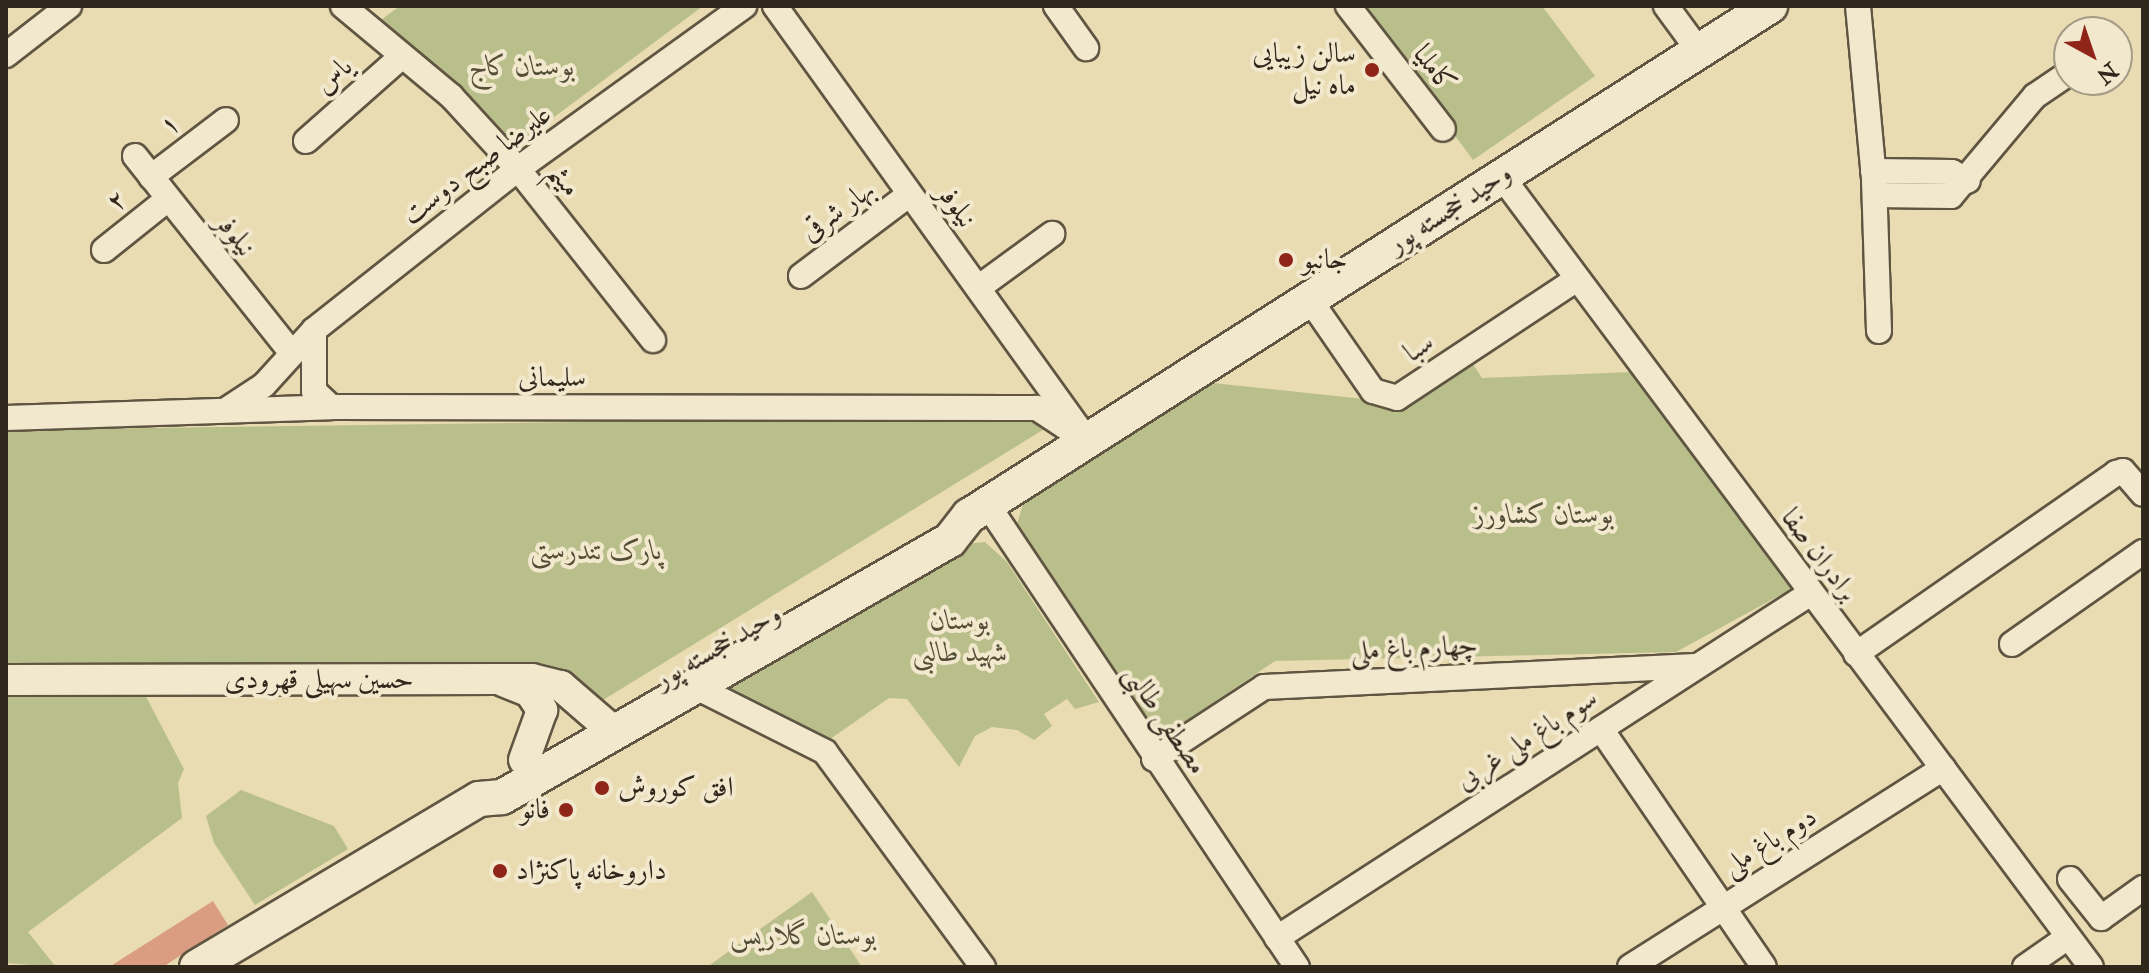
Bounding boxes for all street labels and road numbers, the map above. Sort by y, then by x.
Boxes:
street label: کاملیا [1405,38,1463,100]
street label: یاس [308,50,360,102]
street label: علیرضا صبح دوست [396,98,558,232]
street label: ۱ [153,107,187,143]
street label: میثم [541,157,587,203]
street label: وحید خجسته پور [1382,157,1518,261]
street label: بهار شرقی [794,173,882,249]
street label: نیلوفر [929,177,983,235]
street label: ۲ [100,183,134,219]
street label: نیلوفر [207,206,263,264]
street label: سبا [1398,326,1440,370]
street label: سلیمانی [518,361,586,395]
street label: برادران صفا [1773,502,1865,608]
street label: وحید خجسته پور [649,597,787,697]
street label: چهارم باغ ملی [1349,629,1479,669]
street label: مصطفی طالبی [1116,659,1214,781]
street label: حسین سهیلی قهرودی [224,663,414,697]
street label: سوم باغ ملی غربی [1450,682,1604,798]
street label: دوم باغ ملی [1717,800,1823,884]

